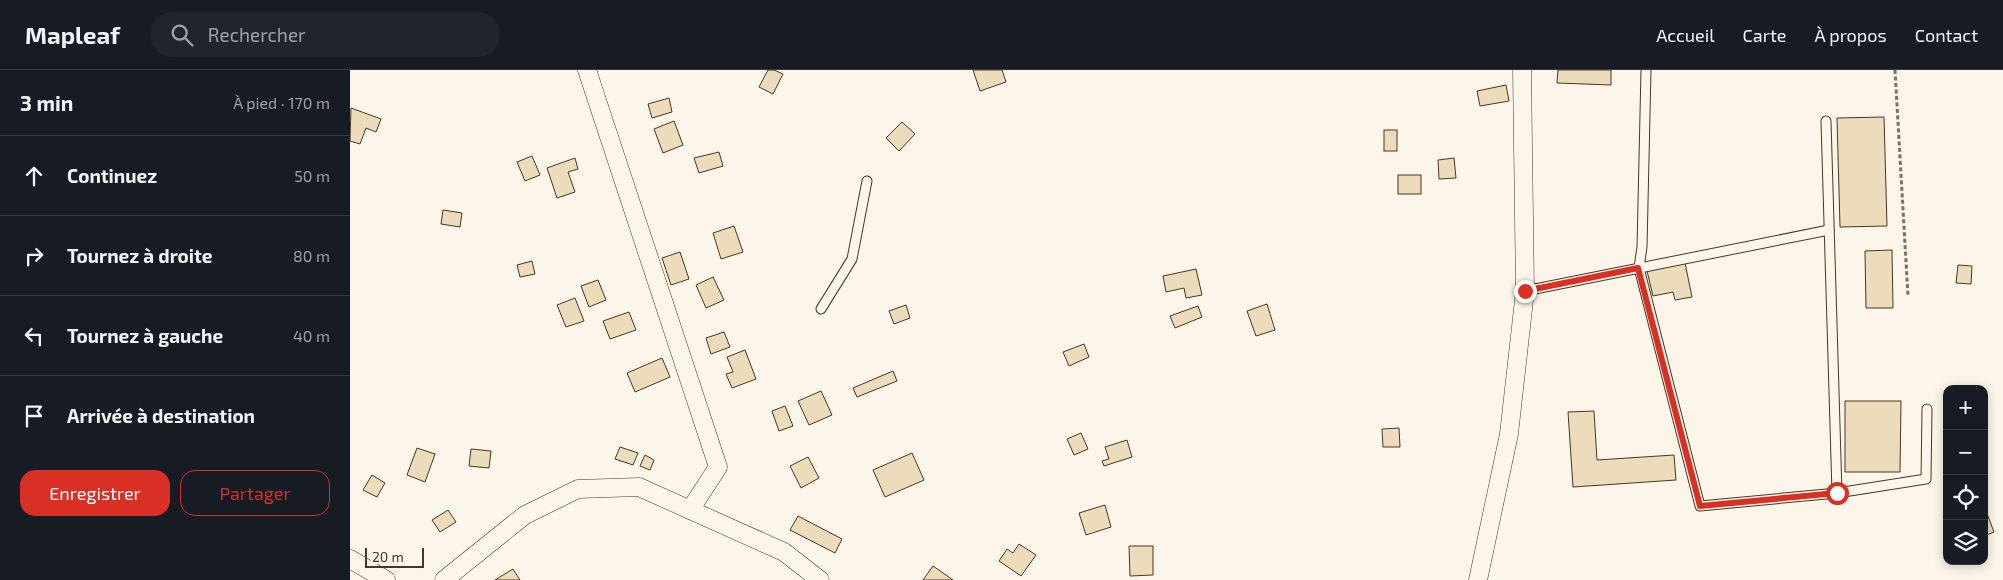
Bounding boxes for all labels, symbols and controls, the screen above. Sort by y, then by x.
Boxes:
search box [150,12,500,57]
text: Mapleaf [25,20,120,49]
icon: search [168,21,196,49]
text: Rechercher [208,23,306,46]
text: Accueil [1656,24,1715,46]
text: Carte [1743,24,1786,46]
text: À propos [1814,24,1887,46]
text: Contact [1915,24,1978,46]
text: 3 min [20,90,73,115]
text: À pied · 170 m [233,93,330,112]
icon: ahead [20,162,48,190]
text: Continuez [67,164,157,187]
text: 50 m [294,166,330,185]
icon: right [20,242,48,270]
text: Tournez à droite [67,244,213,267]
text: 80 m [293,246,330,265]
route end [1514,280,1537,303]
icon: left [20,322,48,350]
text: Tournez à gauche [67,324,223,347]
text: 40 m [293,326,330,345]
map controls [1943,385,1988,565]
button: + [1943,385,1988,430]
icon: arrive [20,402,48,430]
text: Arrivée à destination [67,404,255,427]
button: − [1943,430,1988,475]
button: Enregistrer [20,470,170,516]
button: Partager [180,470,330,516]
button: locate [1943,475,1988,520]
route start [1826,482,1849,505]
button: layers [1943,520,1988,565]
scale bar [365,545,424,568]
text: 20 m [372,548,404,565]

